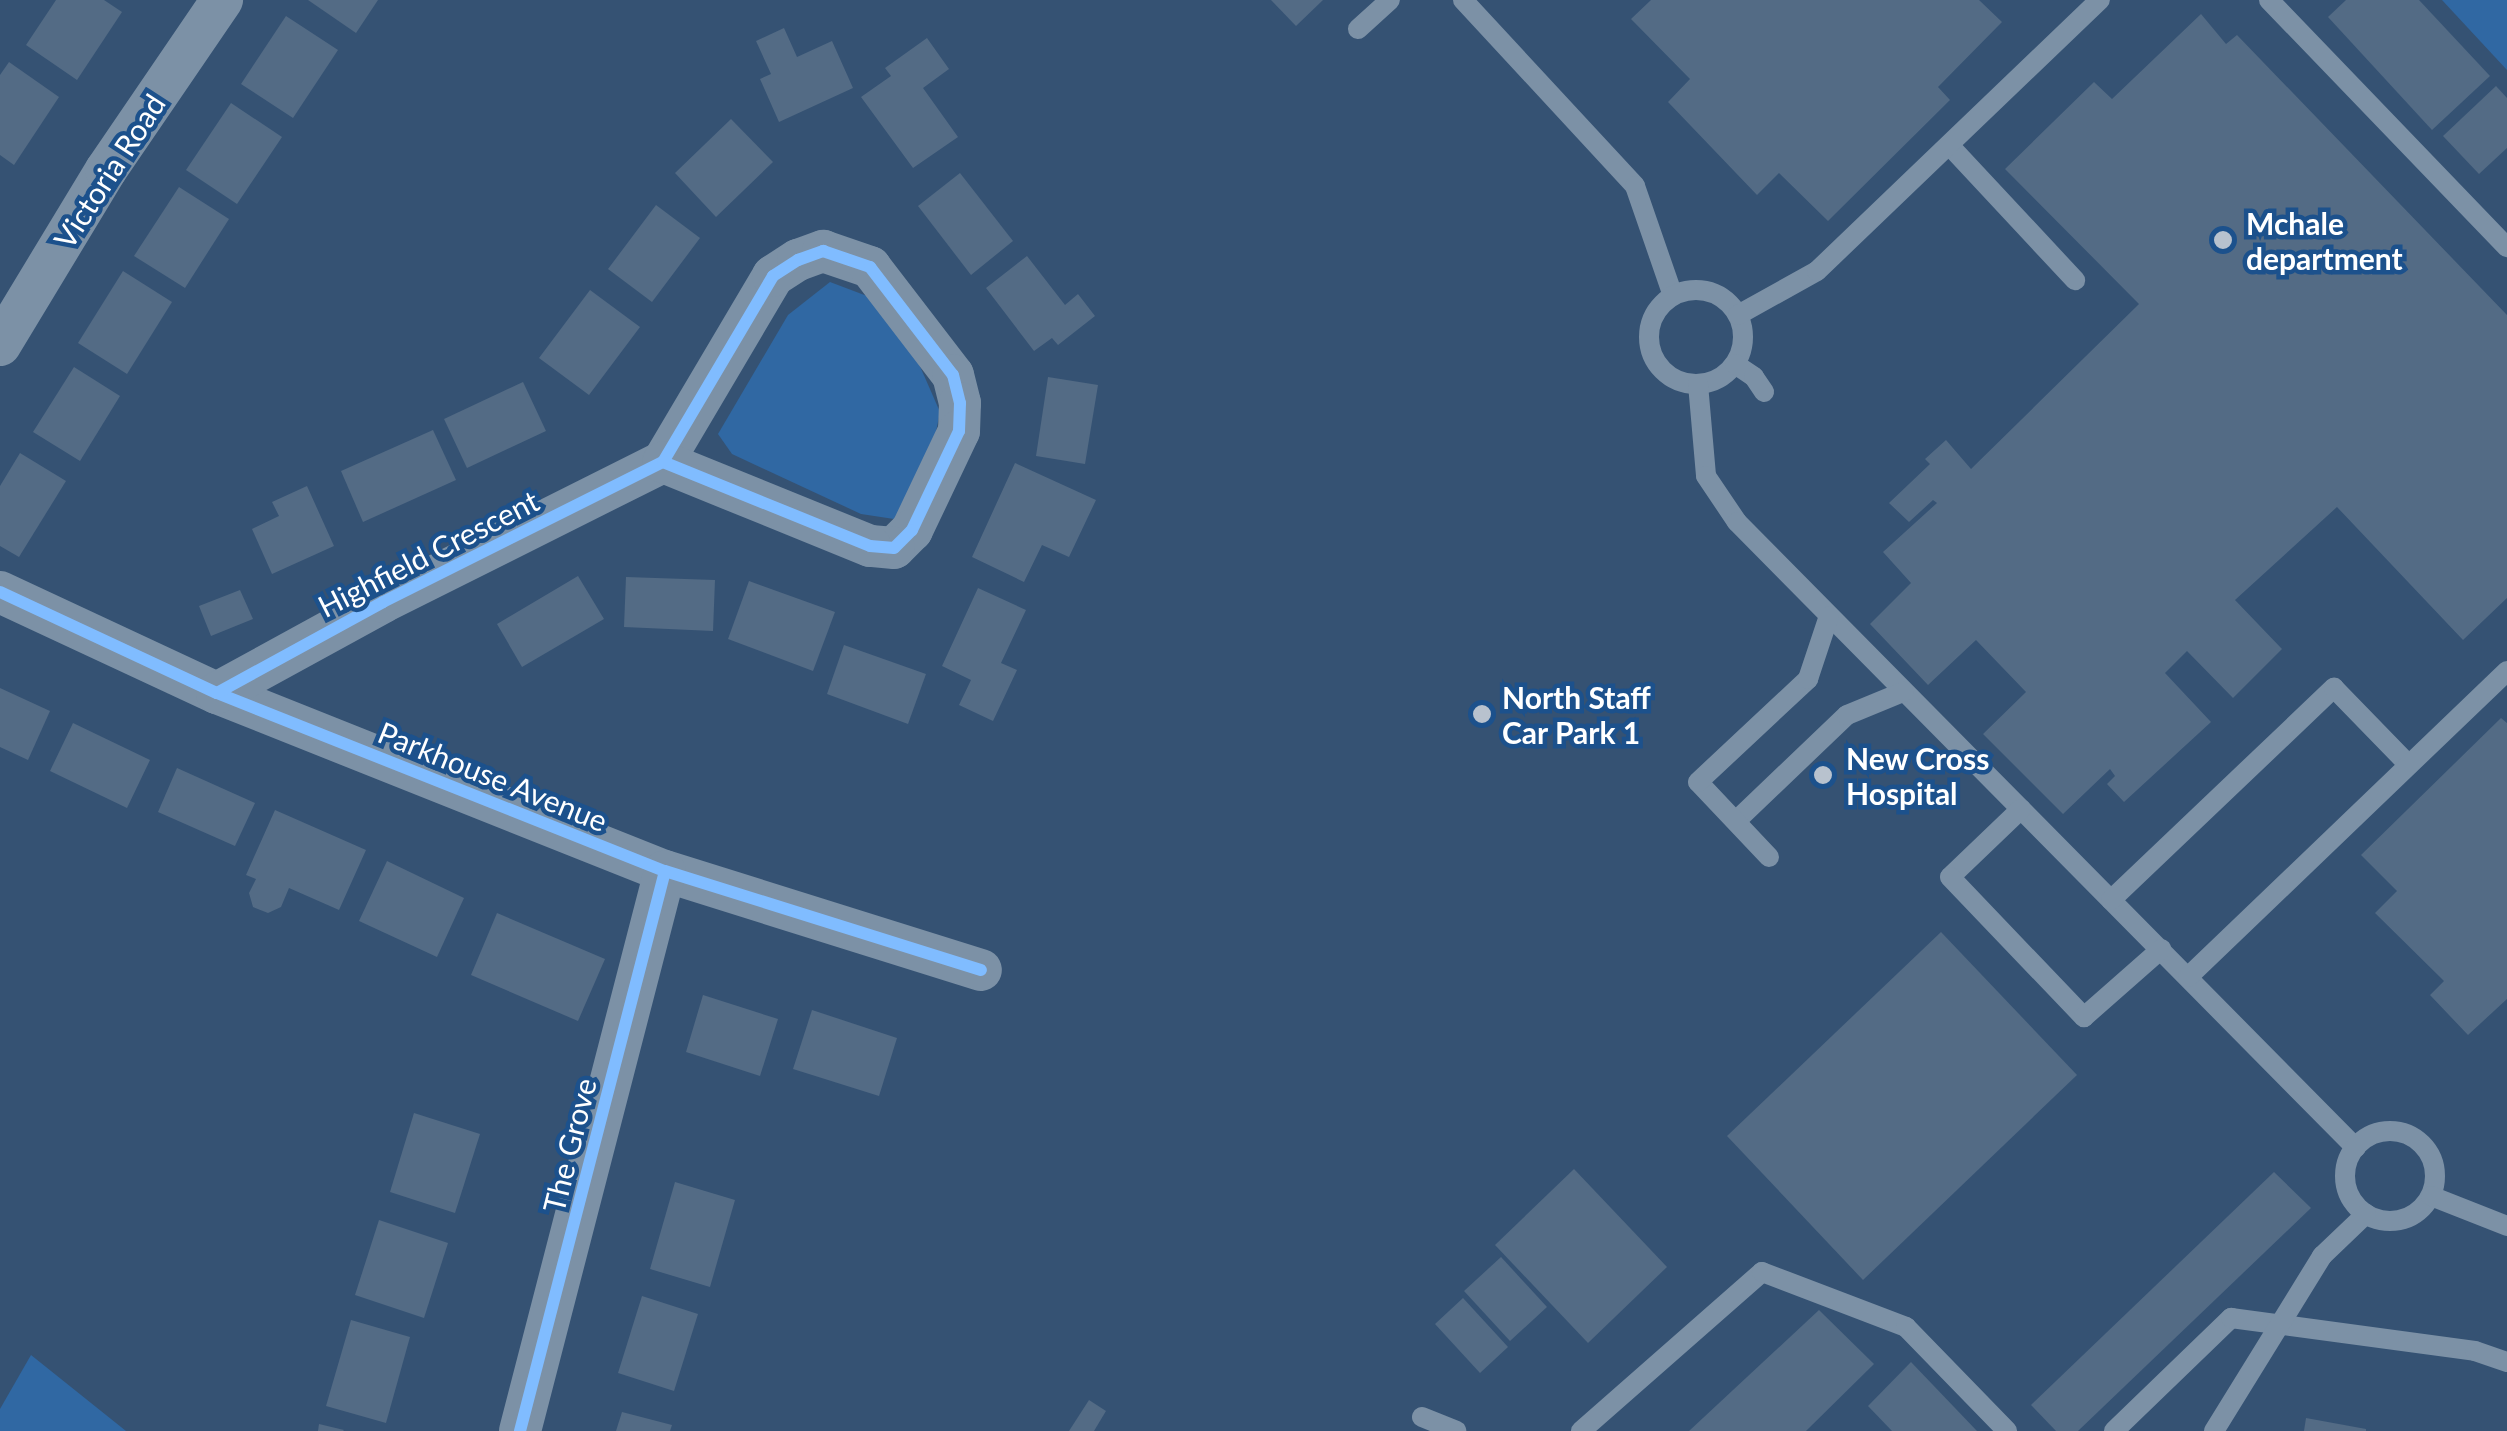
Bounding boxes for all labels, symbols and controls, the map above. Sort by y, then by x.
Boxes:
street label: Victoria Road [46,87,172,255]
place label: Mchale department [2246,205,2403,276]
marker: Mchale department [2210,227,2236,253]
street label: Highfield Crescent [312,482,544,624]
place label: North Staff Car Park 1 [1502,679,1651,750]
marker: North Staff Car Park 1 [1471,703,1493,725]
street label: Parkhouse Avenue [373,713,613,839]
place label: New Cross Hospital [1846,740,1990,810]
marker: New Cross Hospital [1810,762,1836,788]
street label: The Grove [535,1074,603,1216]

